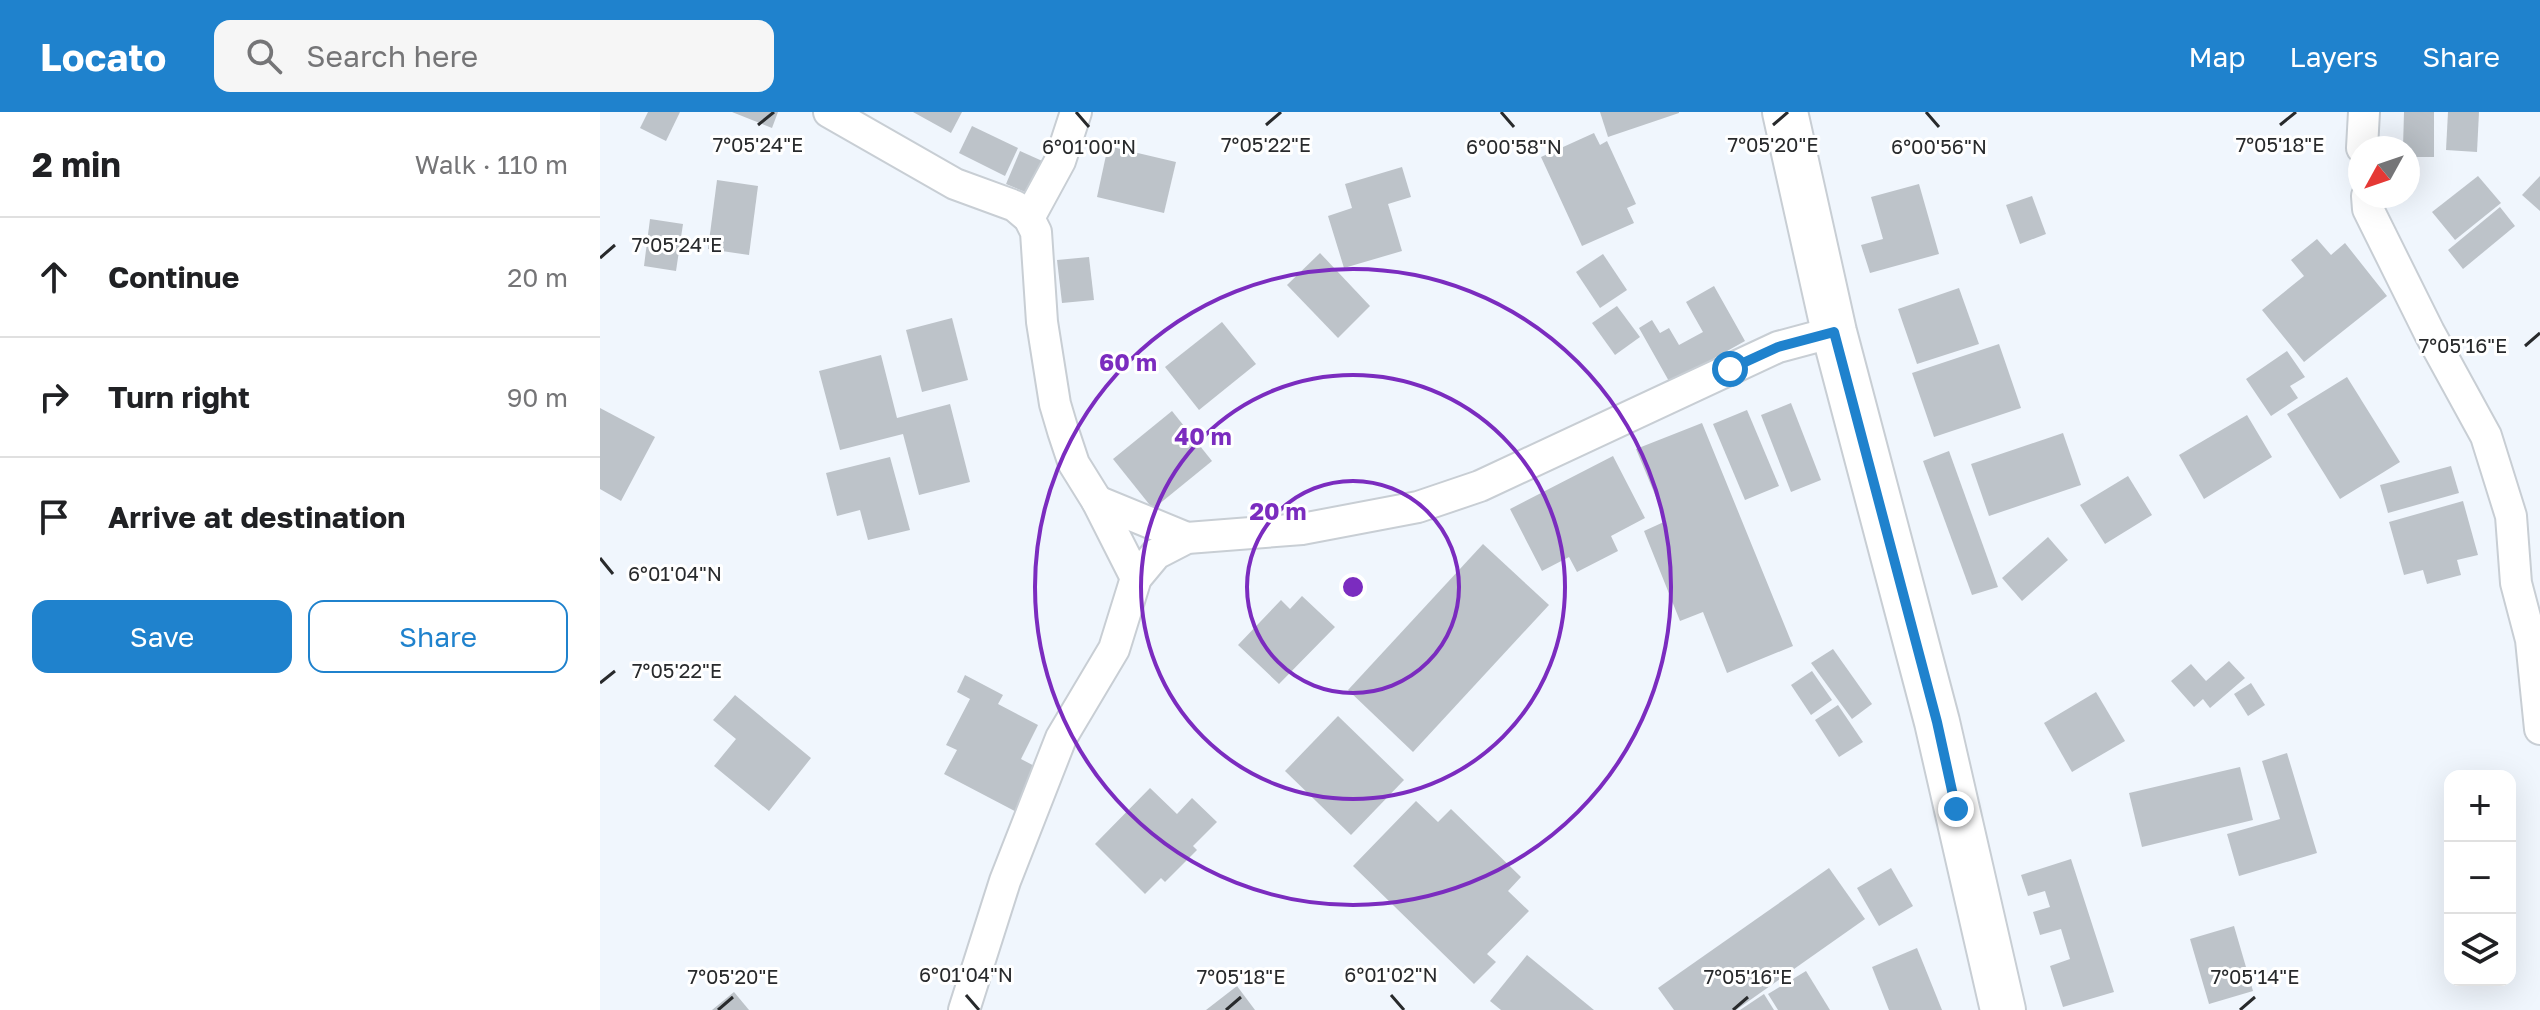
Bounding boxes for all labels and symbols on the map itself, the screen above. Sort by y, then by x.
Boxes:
text: 7°05'24"E [713,132,803,156]
text: 7°05'22"E [1221,132,1311,156]
text: 7°05'20"E [1728,132,1818,156]
text: 7°05'18"E [2236,132,2324,156]
text: 6°01'00"N [1042,134,1136,158]
text: 6°00'58"N [1466,134,1562,158]
text: 6°00'56"N [1891,134,1987,158]
north arrow [2348,136,2420,208]
text: 7°05'24"E [632,232,722,256]
text: 7°05'16"E [2419,333,2507,357]
text: 60 m [1099,347,1157,376]
route start [1712,351,1748,387]
text: 40 m [1174,421,1232,450]
text: 20 m [1249,496,1307,525]
text: 6°01'04"N [628,561,722,585]
centre of rings [1339,573,1367,601]
text: 7°05'22"E [632,658,722,682]
route end [1938,791,1974,827]
text: 6°01'04"N [919,962,1013,986]
text: 6°01'02"N [1344,962,1438,986]
text: 7°05'20"E [688,964,778,988]
text: 7°05'18"E [1197,964,1285,988]
text: 7°05'16"E [1704,964,1792,988]
text: 7°05'14"E [2211,964,2299,988]

